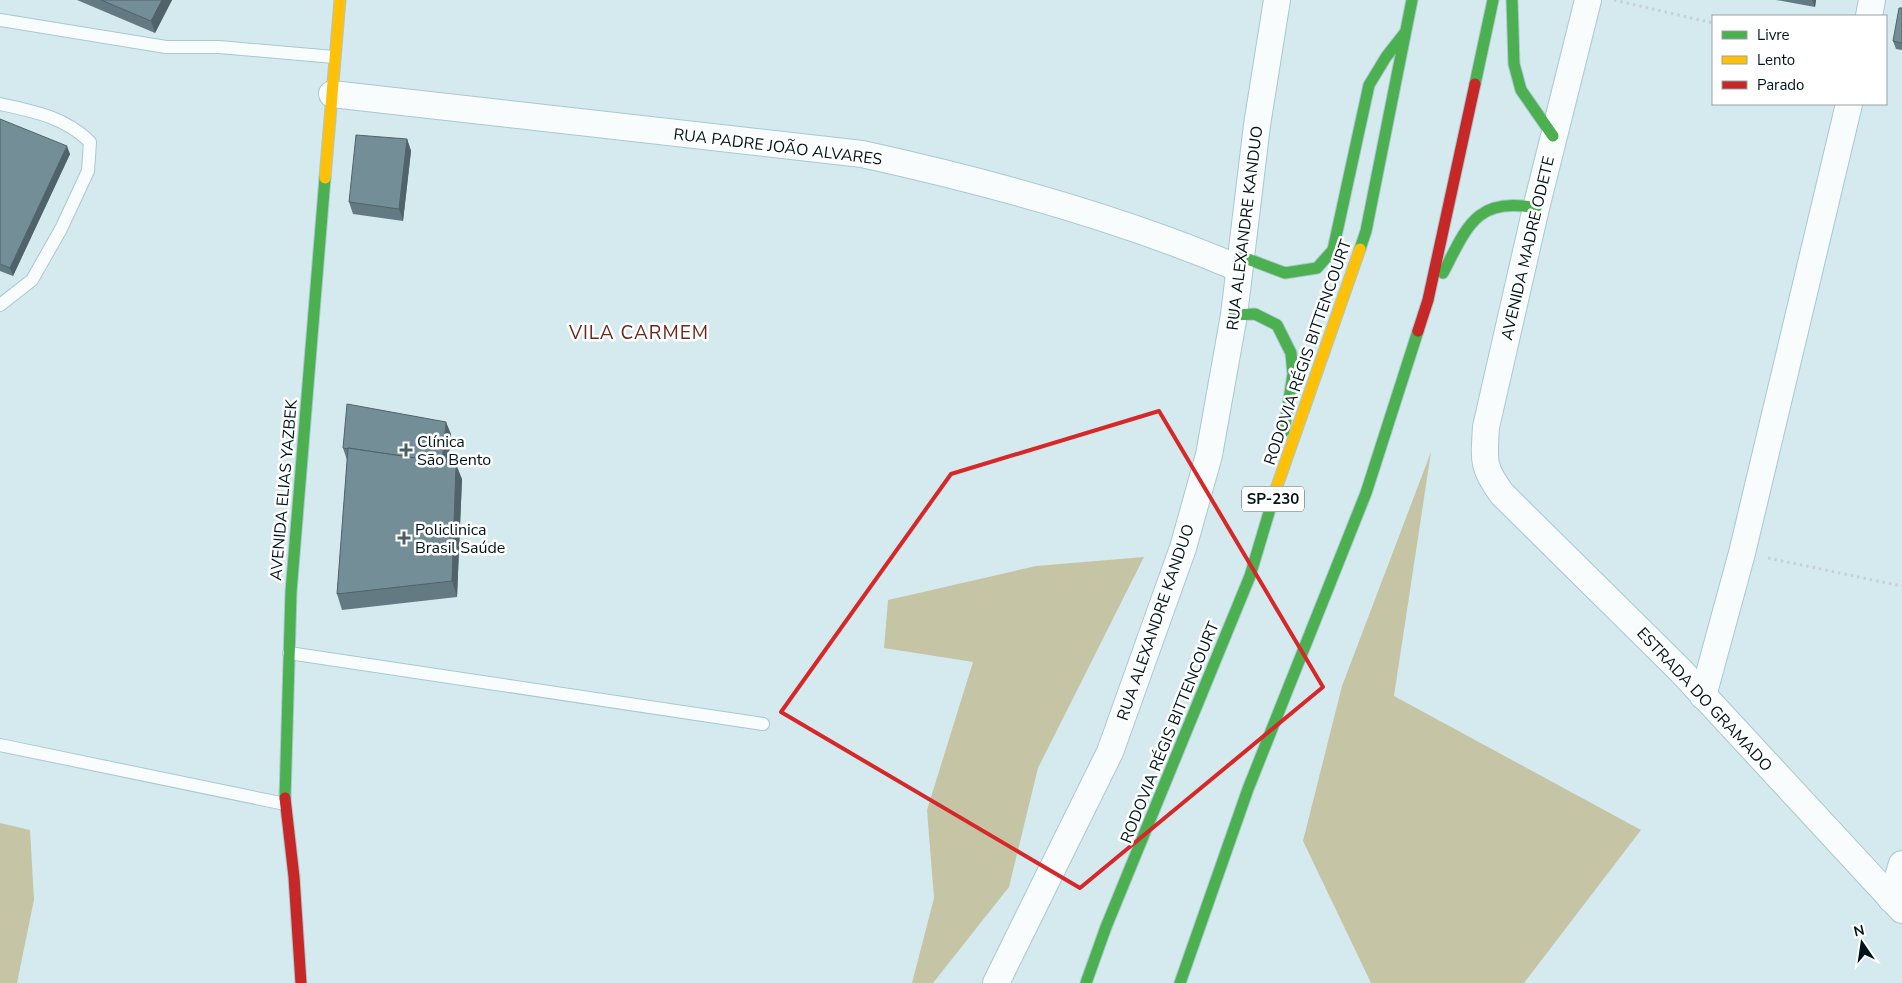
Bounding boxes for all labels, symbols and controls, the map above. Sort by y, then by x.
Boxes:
legend [1712,15,1887,105]
text: Livre [1757,25,1790,45]
text: Lento [1757,50,1795,70]
text: Parado [1757,75,1804,95]
street label: RUA PADRE JOÃO ALVARES [672,123,884,171]
street label: RUA ALEXANDRE KANDUO [1222,124,1268,332]
street label: AVENIDA MADRE ODETE [1496,154,1560,342]
street label: RODOVIA RÉGIS BITTENCOURT [1259,236,1357,468]
district label: VILA CARMEM [568,320,709,346]
street label: AVENIDA ELIAS YAZBEK [265,398,303,582]
place label: Clínica São Bento [417,431,491,471]
marker: Clínica São Bento [399,443,413,457]
road number: SP-230 [1242,486,1304,512]
place label: Policlinica Brasil Saúde [415,519,505,559]
street label: RUA ALEXANDRE KANDUO [1112,521,1200,723]
marker: Policlinica Brasil Saúde [397,531,411,545]
street label: RODOVIA RÉGIS BITTENCOURT [1115,618,1225,846]
street label: ESTRADA DO GRAMADO [1632,623,1777,777]
north arrow [1837,918,1887,968]
text: N [1852,920,1866,941]

